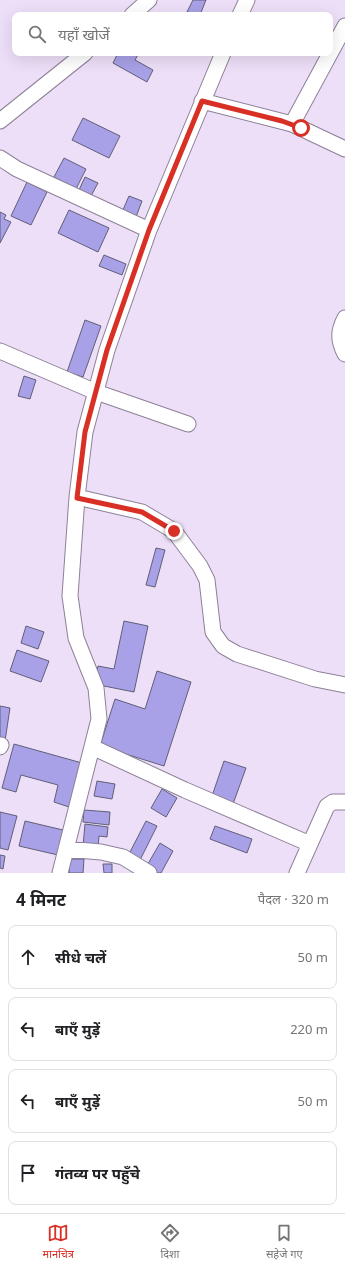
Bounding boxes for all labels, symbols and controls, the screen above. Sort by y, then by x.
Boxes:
search box [12,12,333,56]
icon: search [26,23,48,45]
text: यहाँ खोजें [58,24,110,44]
route start [292,119,310,137]
route end [165,522,183,540]
text: 4 मिनट [16,888,66,911]
text: पैदल · 320 m [258,890,329,908]
icon: ahead [17,946,39,968]
text: सीधे चलें [55,947,106,967]
text: 50 m [298,948,328,966]
icon: left [17,1018,39,1040]
text: बाएँ मुड़ें [55,1019,100,1039]
text: 220 m [290,1020,328,1038]
icon: left [17,1090,39,1112]
text: बाएँ मुड़ें [55,1091,100,1111]
text: 50 m [298,1092,328,1110]
icon: arrive [17,1162,39,1184]
text: गंतव्य पर पहुँचे [55,1163,140,1183]
tab: मानचित्र [42,1222,74,1261]
tab: दिशा [159,1222,181,1261]
tab: सहेजे गए [266,1222,302,1261]

